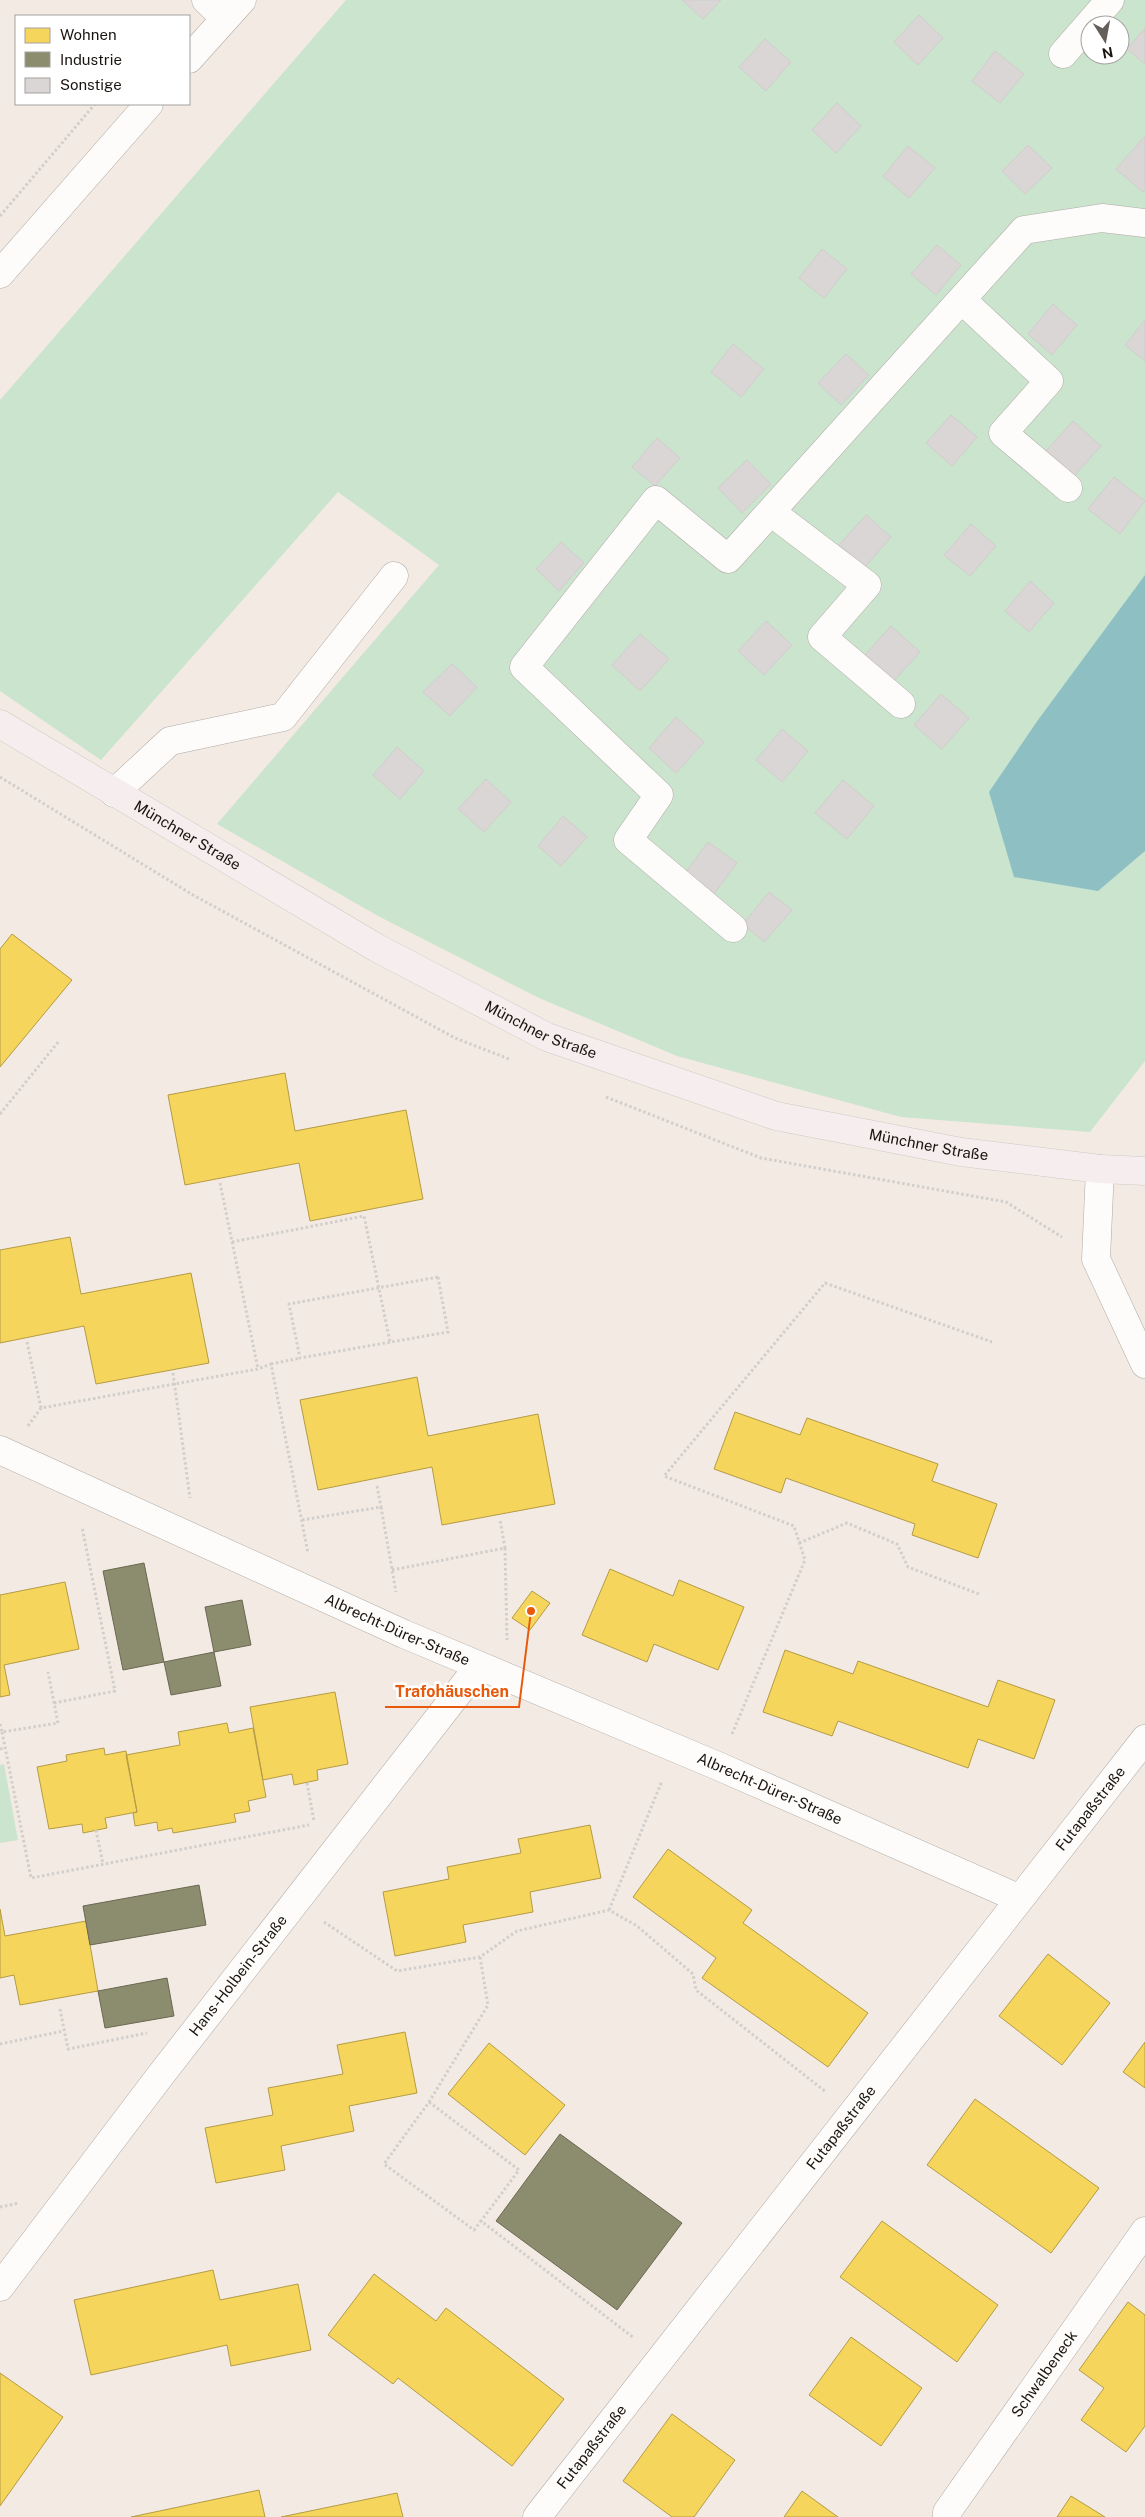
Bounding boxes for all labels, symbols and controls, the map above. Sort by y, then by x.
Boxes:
legend [15,15,190,105]
north arrow [1080,15,1130,65]
text: Wohnen [60,26,117,43]
text: N [1101,44,1114,62]
text: Industrie [60,51,122,68]
text: Sonstige [60,76,122,93]
street label: Münchner Straße [131,797,244,873]
street label: Münchner Straße [482,997,599,1062]
street label: Münchner Straße [868,1125,989,1163]
street label: Albrecht-Dürer-Straße [322,1590,472,1669]
callout: Trafohäuschen [385,1676,519,1707]
text: Trafohäuschen [395,1682,509,1701]
street label: Albrecht-Dürer-Straße [695,1749,845,1828]
street label: Futapaßstraße [1052,1763,1128,1854]
street label: Hans-Holbein-Straße [185,1911,290,2039]
street label: Futapaßstraße [803,2082,879,2173]
street label: Schwalbeneck [1008,2327,1080,2420]
street label: Futapaßstraße [553,2401,630,2492]

